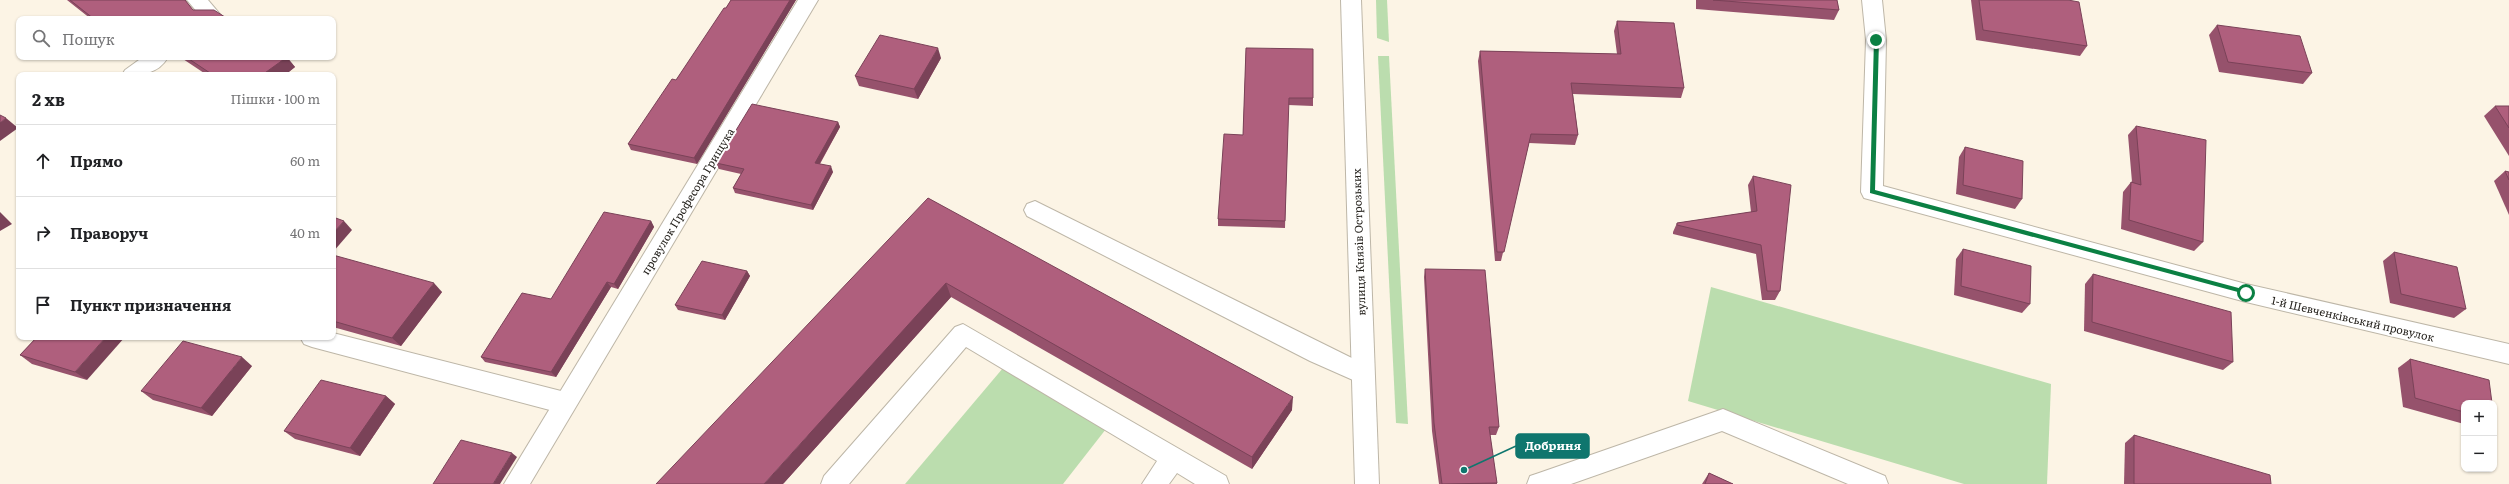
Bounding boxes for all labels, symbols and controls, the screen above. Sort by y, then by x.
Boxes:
search box [16,16,336,60]
icon: search [30,27,52,49]
text: Пошук [62,27,115,50]
route end [1867,31,1885,49]
text: 2 хв [32,86,65,111]
text: Пішки · 100 m [231,89,320,108]
street label: провулок Професора Грищука [637,125,737,277]
text: Прямо [70,149,123,172]
icon: ahead [32,150,54,172]
text: 60 m [290,151,320,170]
street label: вулиця Князів Острозьких [1347,167,1369,316]
text: Праворуч [70,221,148,244]
icon: right [32,222,54,244]
text: 40 m [290,223,320,242]
route start [2237,284,2255,302]
street label: 1-й Шевченківський провулок [2270,291,2437,345]
text: Пункт призначення [70,293,231,316]
icon: arrive [32,294,54,316]
map controls [2461,400,2497,472]
button: + [2461,400,2497,436]
callout: Добриня [1516,434,1589,458]
text: Добриня [1525,436,1581,454]
button: − [2461,436,2497,472]

